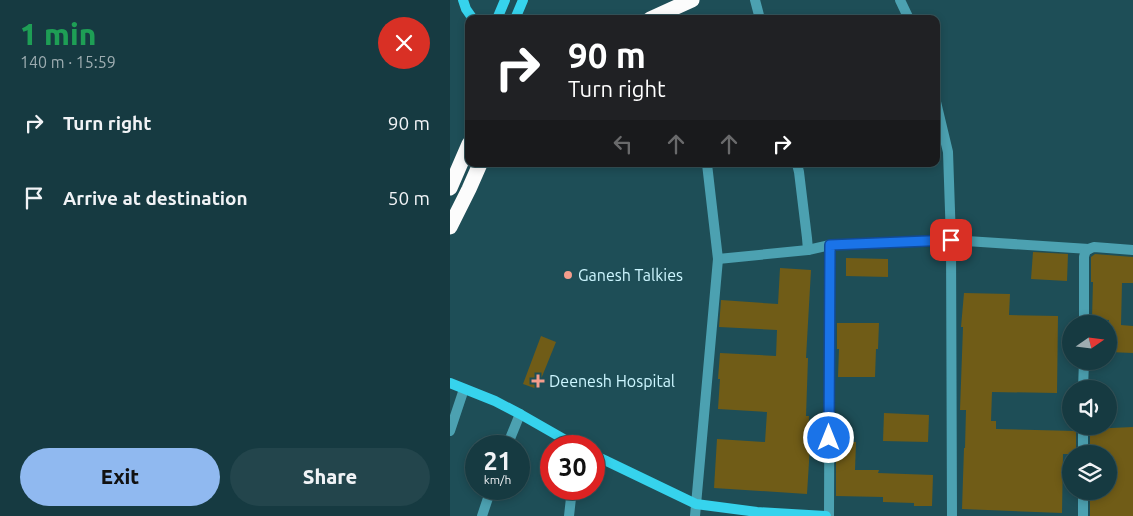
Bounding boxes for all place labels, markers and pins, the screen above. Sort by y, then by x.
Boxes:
pin [930,219,972,261]
place label: Ganesh Talkies [578,266,683,284]
marker: Ganesh Talkies [562,269,574,281]
place label: Deenesh Hospital [549,372,675,390]
marker: Deenesh Hospital [531,374,545,388]

